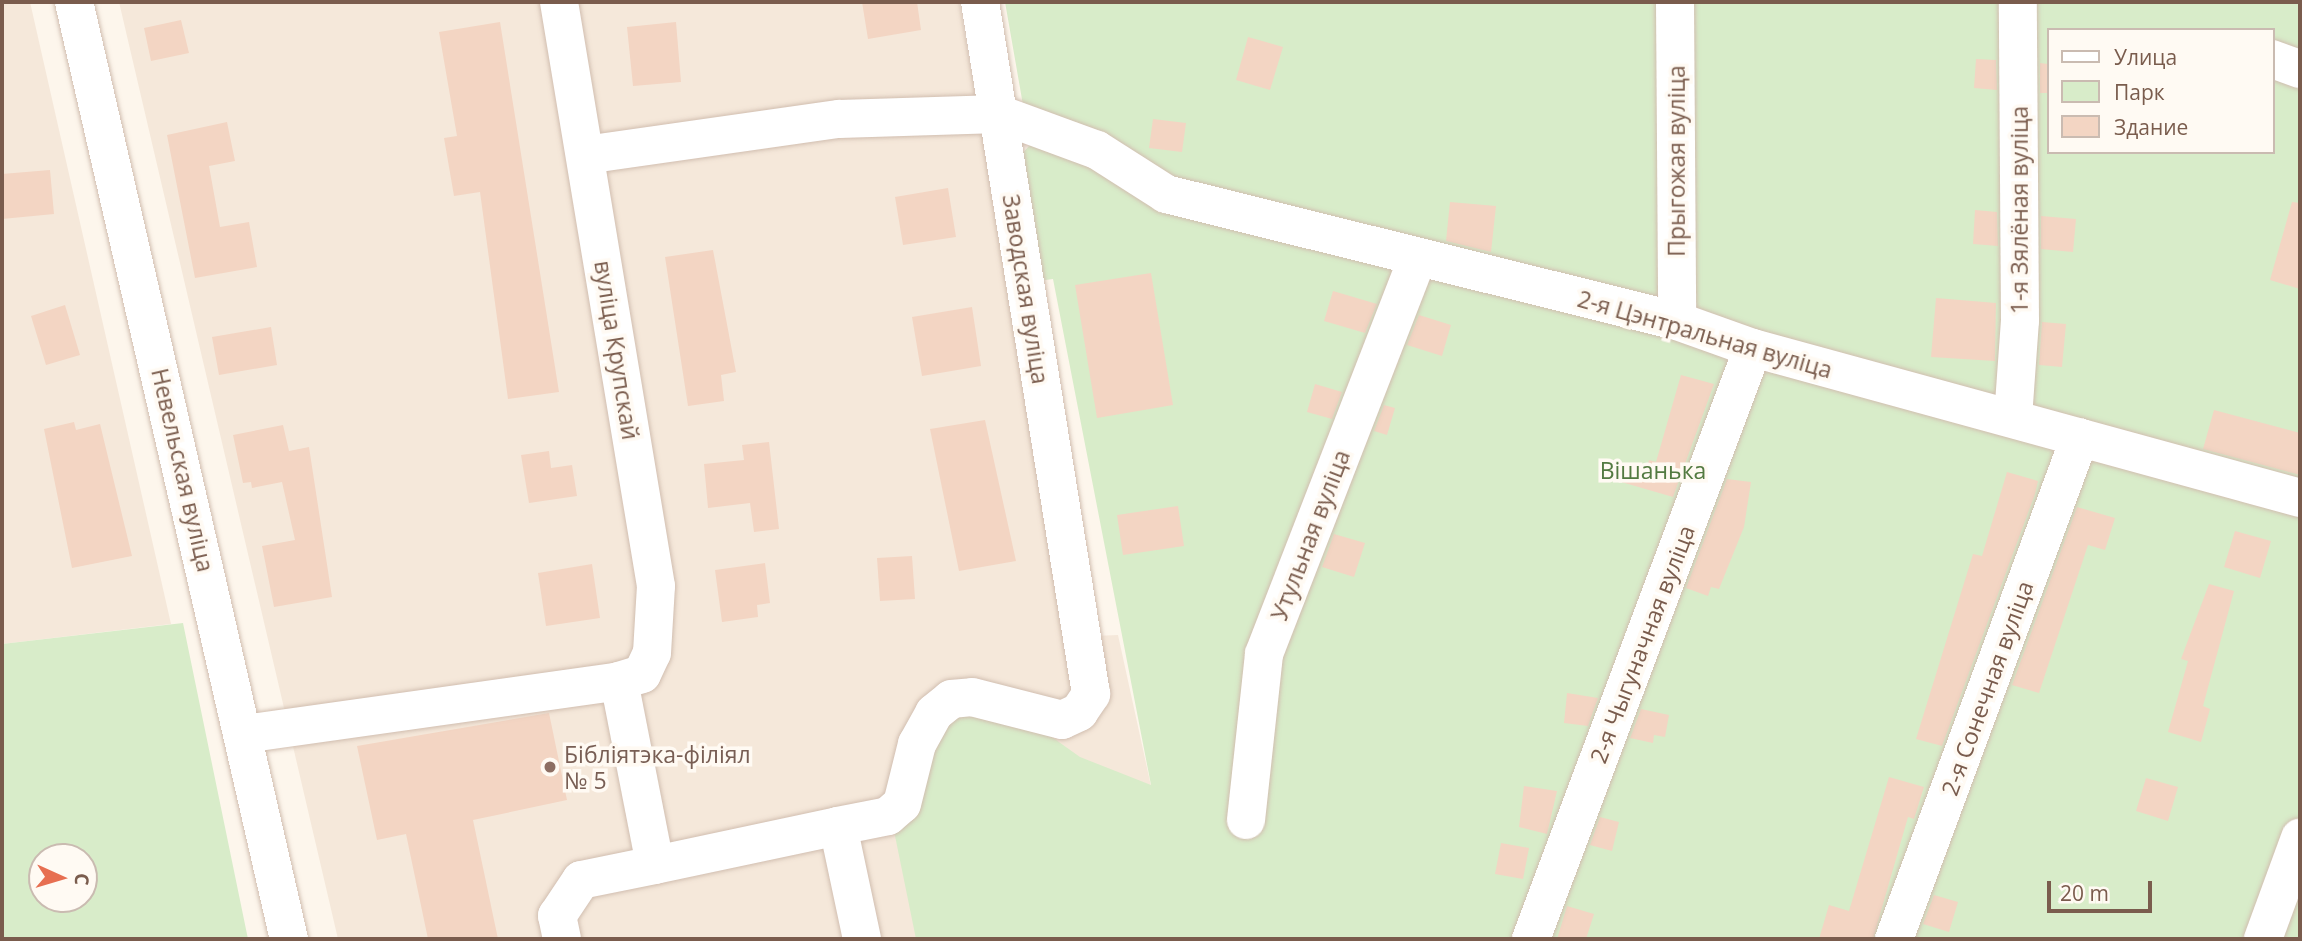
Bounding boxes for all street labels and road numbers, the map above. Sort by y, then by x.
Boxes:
street label: Прыгожая вуліца [1662,65,1690,257]
street label: 1-я Зялёная вуліца [2005,106,2033,314]
street label: Заводская вуліца [997,192,1055,386]
street label: вуліца Крупскай [589,258,645,442]
street label: 2-я Цэнтральная вуліца [1575,284,1835,384]
street label: Невельская вуліца [146,366,220,574]
street label: Утульная вуліца [1265,446,1355,624]
street label: 2-я Чыгуначная вуліца [1584,521,1700,767]
street label: 2-я Сонечная вуліца [1935,577,2039,799]

